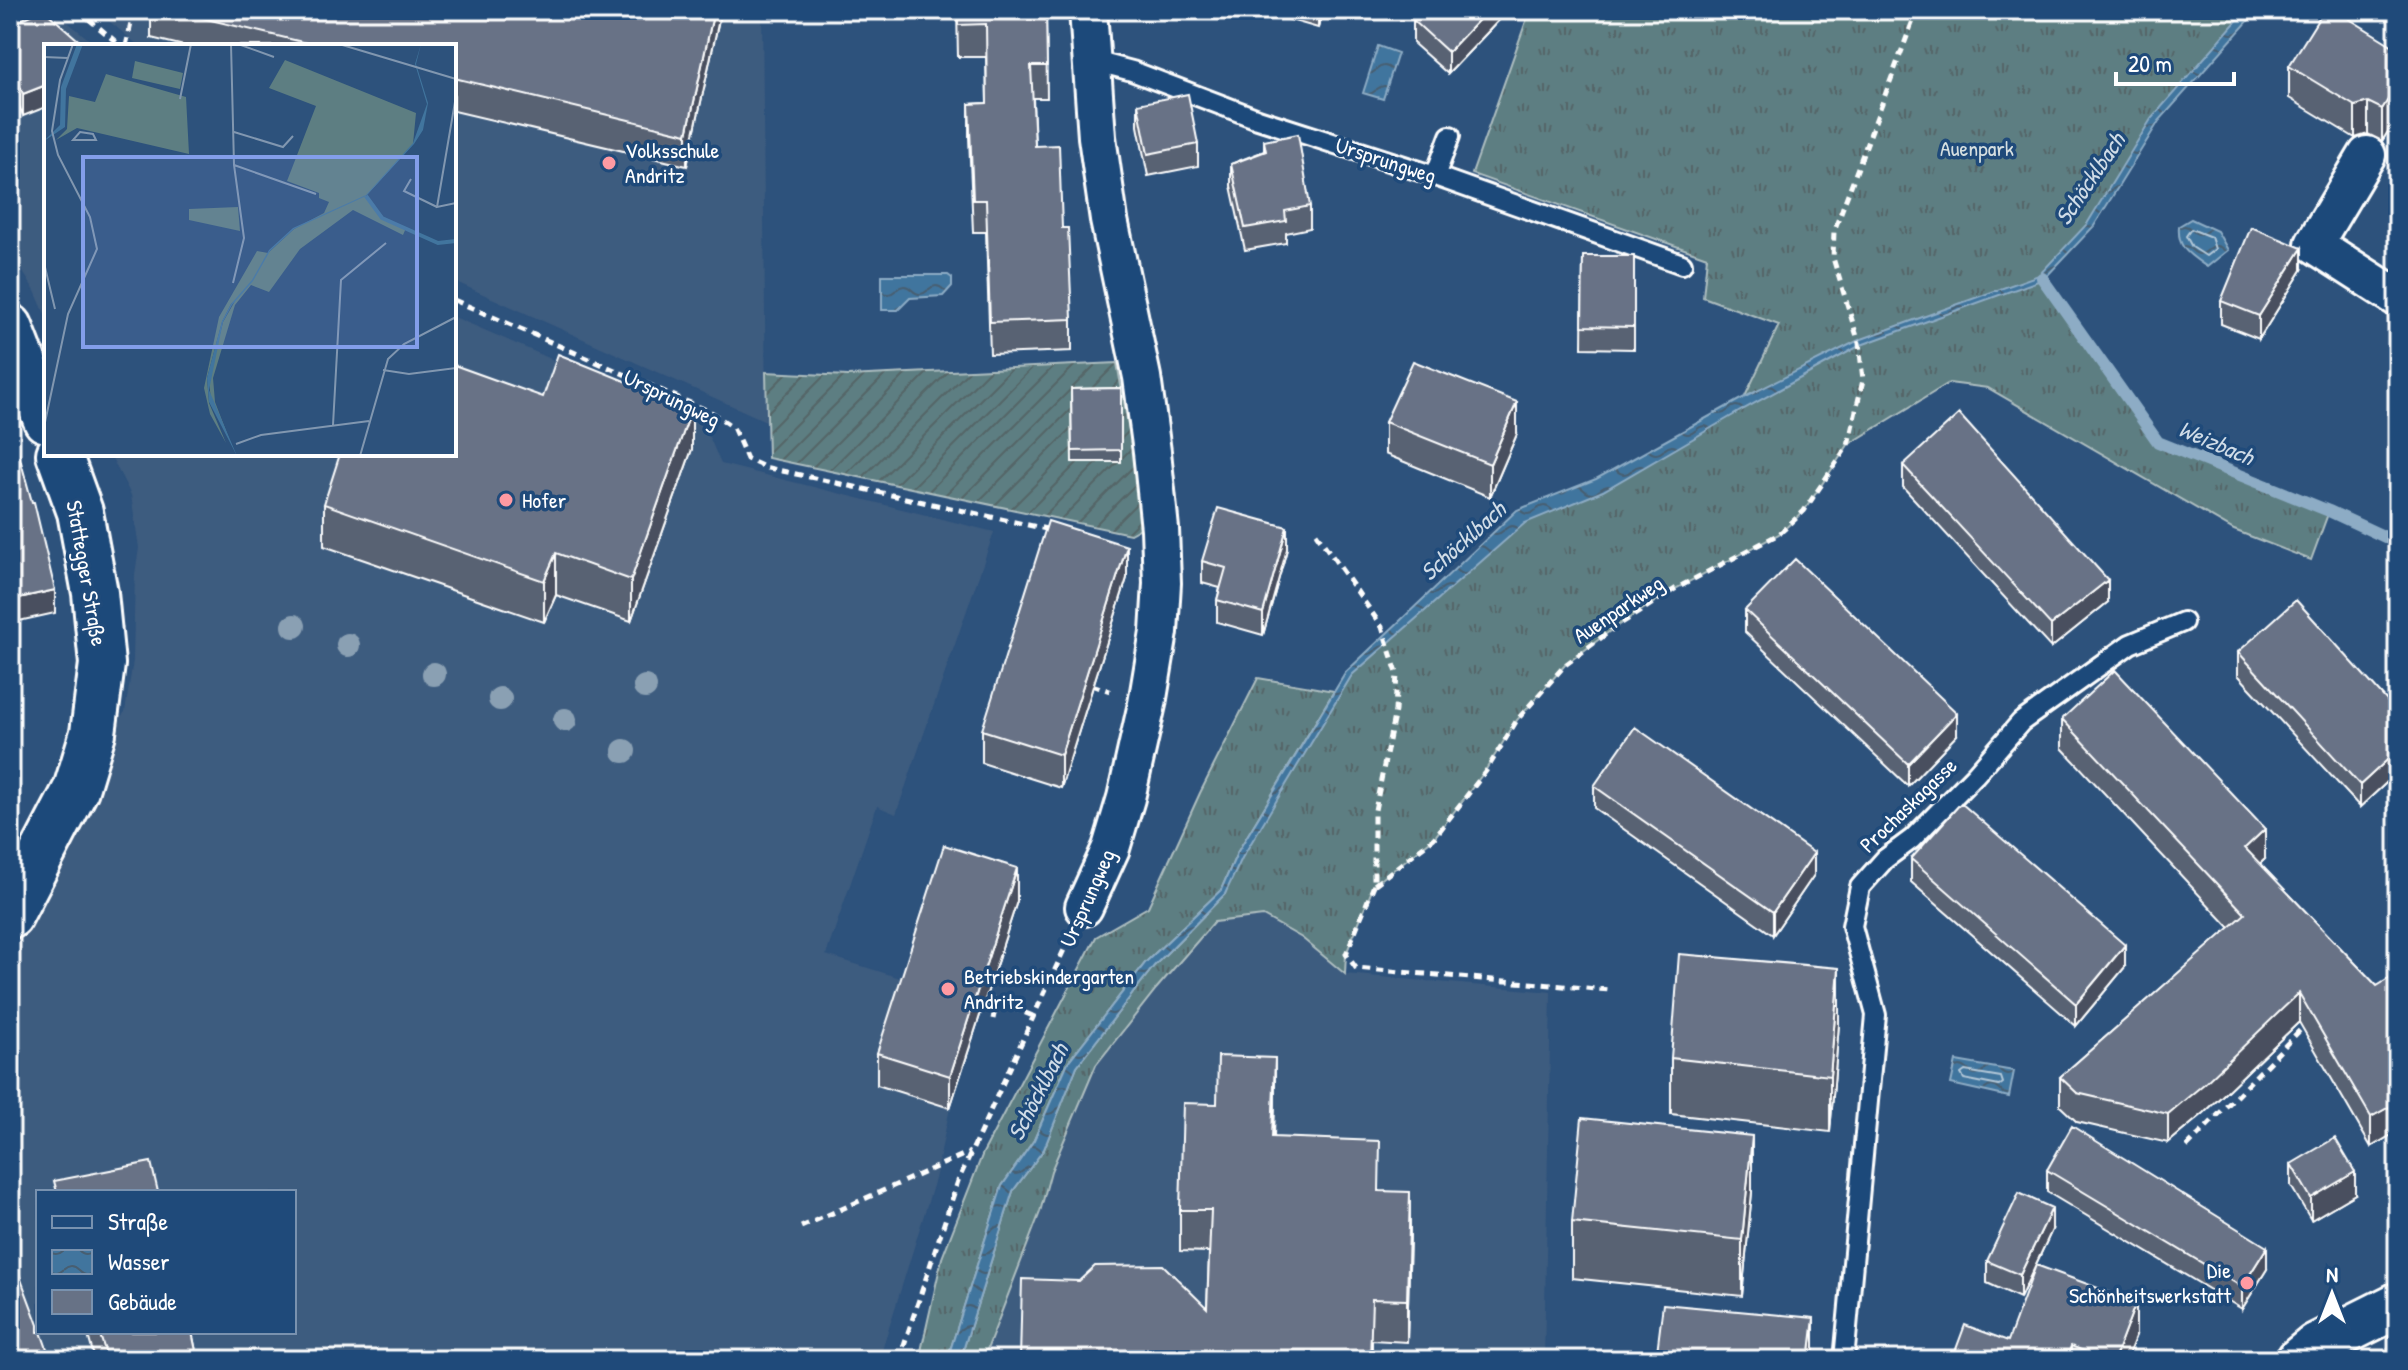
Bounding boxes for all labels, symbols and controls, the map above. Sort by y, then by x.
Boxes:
scale bar [2116,36,2234,86]
inset map [44,44,456,456]
text: 20 m [2128,47,2172,79]
water label: Schöcklbach [2047,125,2133,231]
street label: Ursprungweg [1332,130,1440,190]
park label: Auenpark [1940,133,2014,163]
place label: Volksschule Andritz [625,135,720,190]
marker: Volksschule Andritz [600,154,618,172]
street label: Ursprungweg [619,362,725,434]
water label: Weizbach [2174,412,2261,473]
place label: Hofer [522,485,567,515]
marker: Hofer [497,491,515,509]
water label: Schöcklbach [1413,492,1513,587]
street label: Stattegger Straße [59,498,115,648]
street label: Auenparkweg [1567,568,1669,650]
street label: Prochaskagasse [1853,751,1963,859]
street label: Ursprungweg [1052,844,1122,952]
place label: Betriebskindergarten Andritz [964,961,1134,1016]
marker: Betriebskindergarten Andritz [939,980,957,998]
water label: Schöcklbach [999,1036,1076,1145]
legend [36,1190,296,1334]
text: Straße [108,1205,169,1237]
text: Wasser [108,1245,169,1277]
north arrow [2292,1254,2372,1334]
place label: Die Schönheitswerkstatt [2069,1255,2231,1310]
text: N [2326,1259,2338,1289]
marker: Die Schönheitswerkstatt [2238,1274,2256,1292]
text: Gebäude [108,1285,177,1317]

